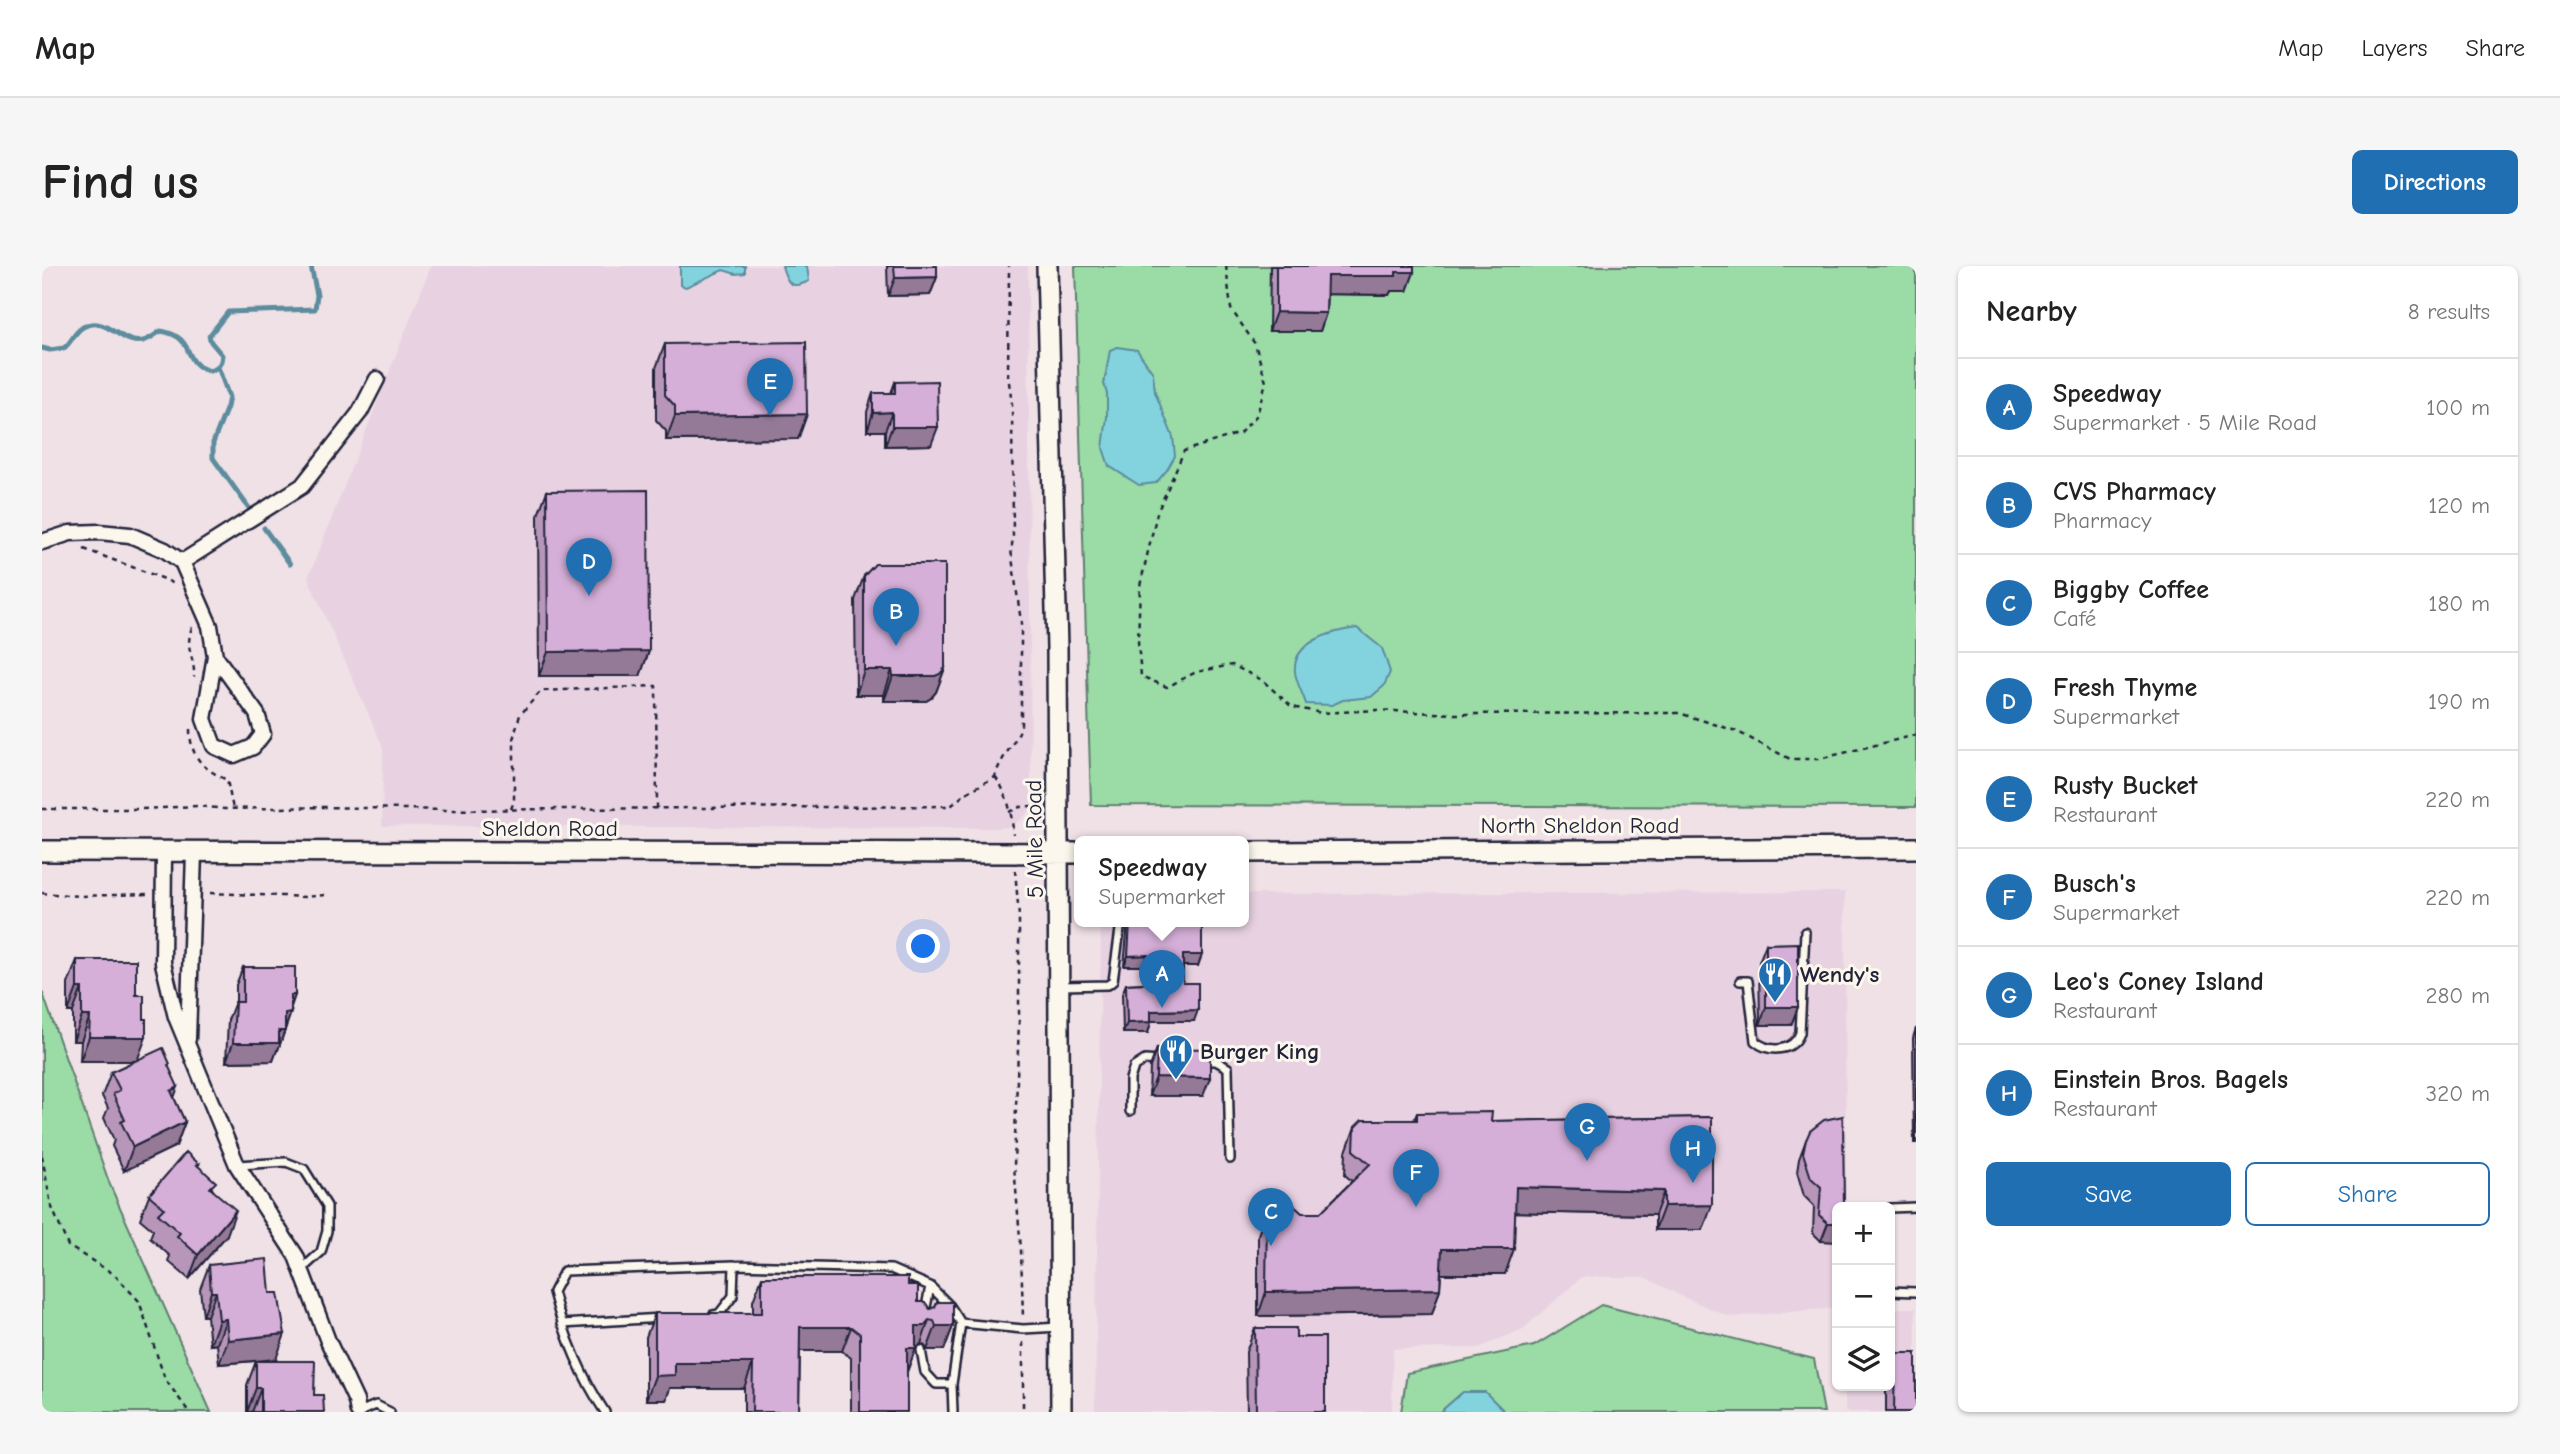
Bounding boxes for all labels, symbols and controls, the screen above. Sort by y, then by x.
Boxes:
text: Map [35,29,96,67]
text: Map [2278,34,2324,62]
text: Layers [2362,34,2427,62]
text: Share [2465,34,2525,62]
button: Directions [2352,150,2518,214]
text: Find us [42,154,198,210]
text: Nearby [1986,294,2077,329]
text: 8 results [2408,298,2490,325]
pin: E [747,358,793,416]
text: Speedway [2053,379,2161,409]
text: A [2003,394,2015,421]
text: 100 m [2426,394,2490,421]
text: Supermarket · 5 Mile Road [2053,409,2317,436]
text: CVS Pharmacy [2053,477,2216,507]
text: B [2002,492,2016,519]
text: 120 m [2428,492,2490,519]
text: Pharmacy [2053,507,2151,534]
pin: D [566,538,612,596]
text: Biggby Coffee [2053,575,2209,605]
pin: B [873,588,919,646]
text: C [2002,590,2016,617]
text: 180 m [2428,590,2490,617]
text: Café [2053,605,2096,632]
text: Fresh Thyme [2053,673,2197,703]
text: D [2002,688,2016,715]
text: 190 m [2428,688,2490,715]
text: Supermarket [2053,703,2179,730]
text: Rusty Bucket [2053,771,2198,801]
street label: 5 Mile Road [1020,779,1049,898]
text: E [2002,786,2016,813]
text: 220 m [2425,786,2490,813]
text: Restaurant [2053,801,2157,828]
street label: North Sheldon Road [1480,812,1680,839]
street label: Sheldon Road [482,815,618,842]
popup [1074,836,1249,927]
text: Speedway [1098,853,1207,883]
text: Busch's [2053,869,2136,899]
text: Supermarket [1098,883,1225,910]
text: F [2002,884,2016,911]
text: 220 m [2425,884,2490,911]
text: Supermarket [2053,899,2179,926]
your location [906,929,940,963]
pin: A [1139,950,1185,1008]
restaurant icon: Wendy's [1756,955,1794,1004]
place label: Wendy's [1800,961,1879,988]
text: Leo's Coney Island [2053,967,2264,997]
text: G [2001,982,2017,1009]
text: 280 m [2425,982,2490,1009]
text: Restaurant [2053,997,2157,1024]
restaurant icon: Burger King [1157,1032,1195,1081]
place label: Burger King [1200,1038,1320,1065]
text: Einstein Bros. Bagels [2053,1065,2288,1095]
text: H [2001,1080,2017,1107]
text: 320 m [2426,1080,2490,1107]
text: Restaurant [2053,1095,2157,1122]
pin: G [1564,1103,1610,1161]
pin: H [1670,1125,1716,1183]
pin: F [1393,1149,1439,1207]
button: Save [1986,1162,2231,1226]
button: Share [2245,1162,2490,1226]
pin: C [1248,1188,1294,1246]
map controls [1832,1202,1895,1391]
button: + [1832,1202,1895,1265]
button: − [1832,1265,1895,1328]
button: layers [1832,1328,1895,1391]

